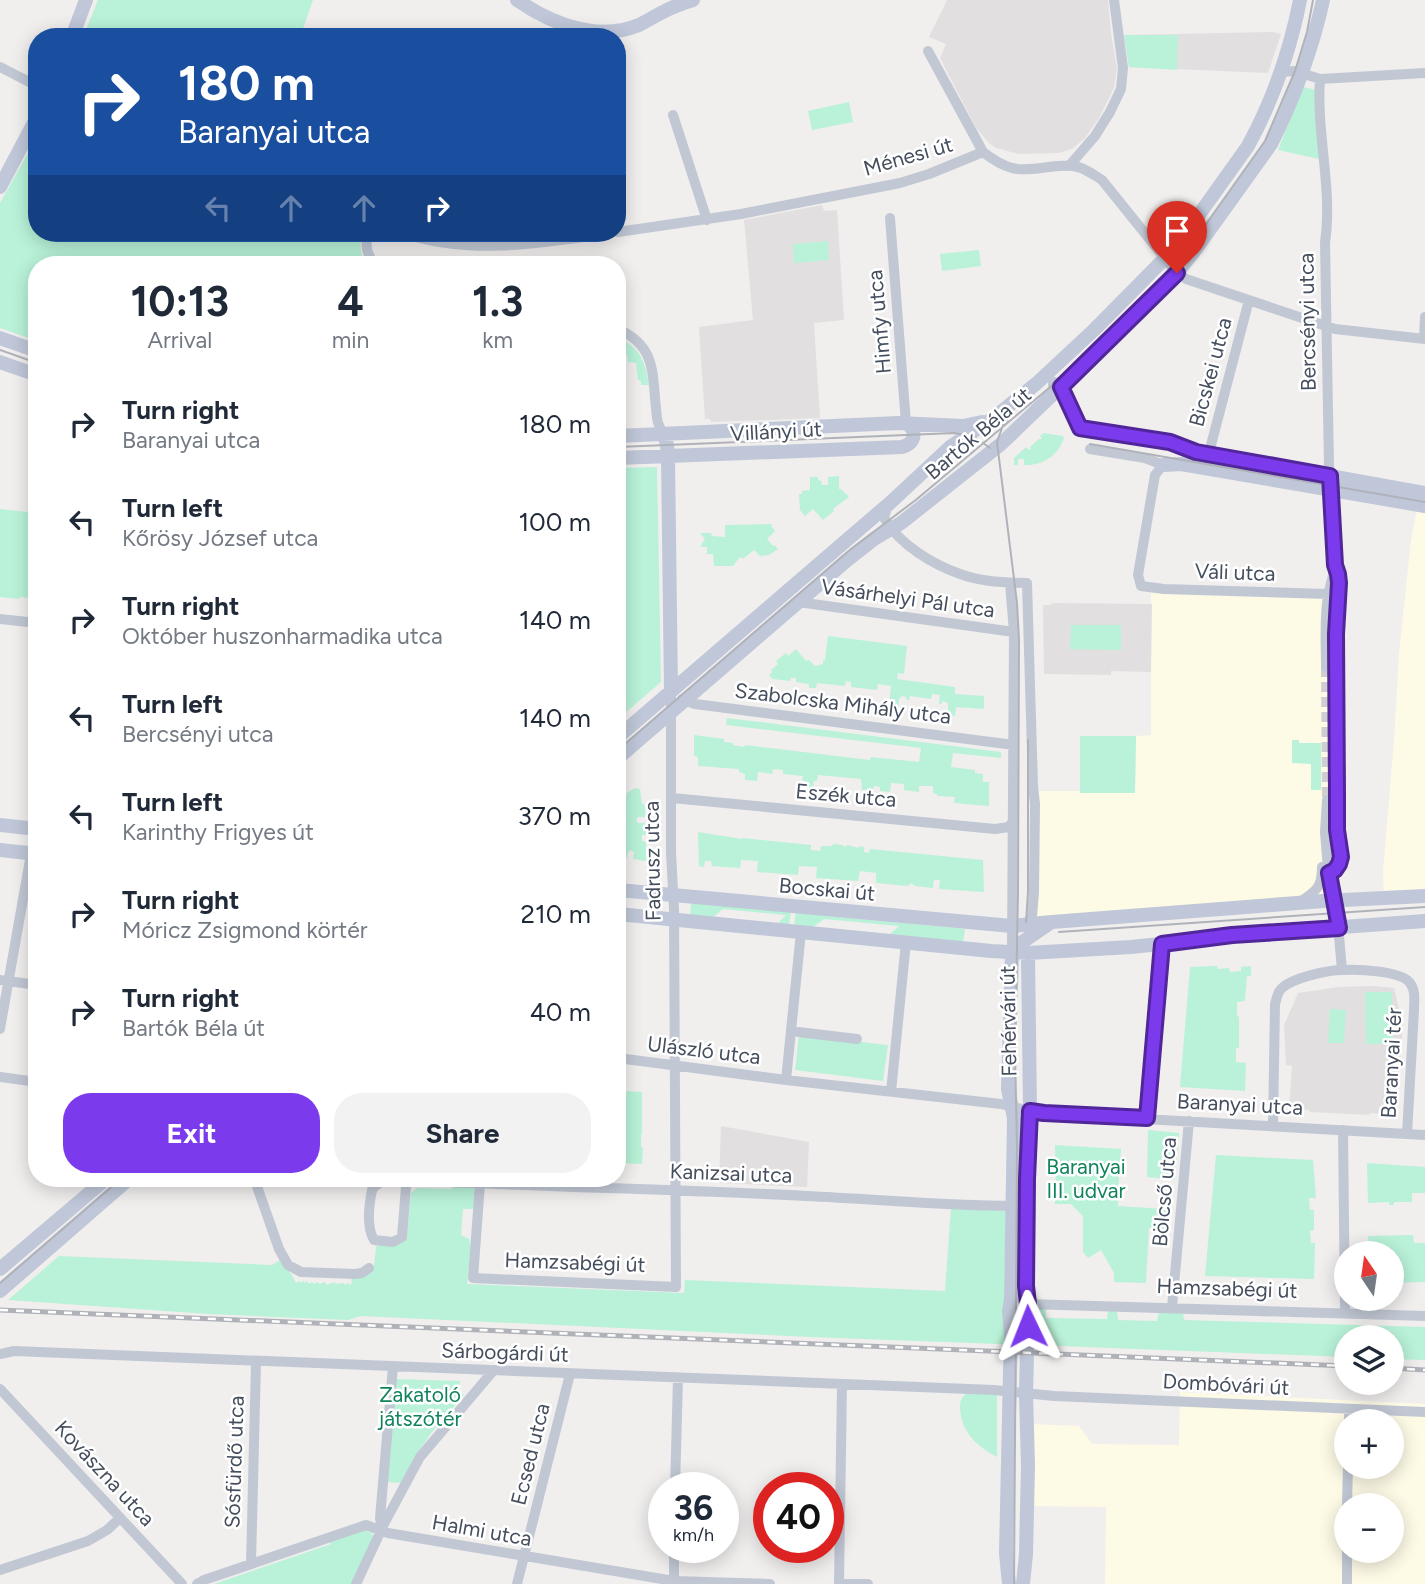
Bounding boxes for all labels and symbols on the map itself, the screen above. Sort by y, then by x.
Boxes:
street label: Ménesi út [860,131,956,181]
pin [1147,201,1207,273]
street label: Bercsényi utca [1293,253,1321,391]
street label: Himfy utca [862,269,896,375]
street label: Bicskei utca [1183,315,1237,429]
street label: Bartók Béla út [920,381,1036,485]
street label: Villányi út [730,416,822,446]
street label: Váli utca [1194,558,1276,586]
street label: Vásárhelyi Pál utca [820,573,996,623]
street label: Szabolcska Mihály utca [733,677,953,729]
street label: Eszék utca [795,778,897,812]
street label: Fadrusz utca [638,801,666,921]
street label: Bocskai út [778,872,876,906]
street label: Fehérvári út [995,965,1021,1077]
street label: Baranyai tér [1376,1007,1406,1119]
street label: Ulászló utca [646,1031,762,1069]
street label: Baranyai utca [1176,1088,1304,1120]
street label: Bölcső utca [1147,1136,1181,1248]
park label: Baranyai III. udvar [1046,1154,1126,1203]
street label: Kanizsai utca [669,1158,793,1188]
north arrow [1334,1241,1404,1311]
street label: Hamzsabégi út [504,1247,646,1277]
street label: Hamzsabégi út [1156,1273,1298,1303]
position arrow [991,1289,1065,1363]
street label: Sárbogárdi út [441,1337,569,1367]
street label: Dombóvári út [1162,1368,1290,1400]
park label: Zakatoló játszótér [376,1382,462,1431]
street label: Sósfürdő utca [219,1395,249,1529]
street label: Ecsed utca [505,1400,555,1508]
street label: Kovászna utca [50,1415,160,1531]
speed limit sign: 40 [753,1472,844,1563]
street label: Halmi utca [430,1509,534,1551]

